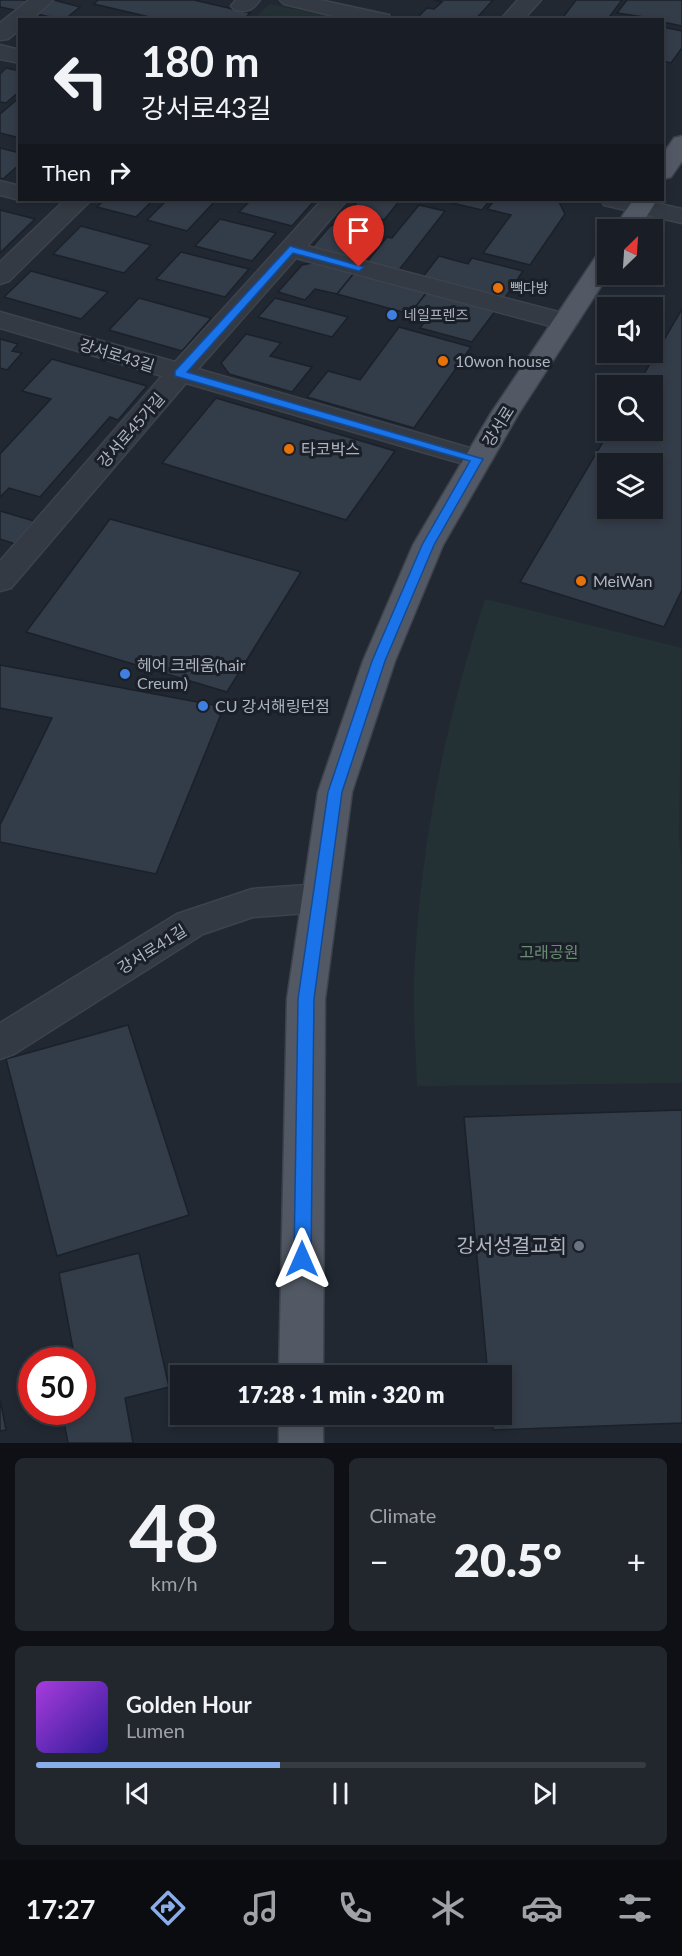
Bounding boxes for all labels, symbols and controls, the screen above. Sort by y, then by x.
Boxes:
text: 180 m [141,36,259,86]
icon: left [42,42,120,120]
text: 강서로43길 [141,91,272,124]
icon: right [103,156,136,189]
text: Then [42,159,91,186]
pin [333,205,384,267]
icon: arrive [342,214,375,247]
north arrow [597,219,663,285]
map controls [597,219,663,519]
place label: 빽다방 [510,279,549,296]
marker: 빽다방 [491,281,505,295]
button: sound [597,297,663,363]
place label: 네일프렌즈 [404,306,469,323]
marker: 네일프렌즈 [385,308,399,322]
street label: 강서로43길 [77,334,157,375]
place label: 10won house [455,351,550,370]
marker: 10won house [436,354,450,368]
button: search [597,375,663,441]
street label: 강서로45가길 [93,389,168,471]
street label: 강서로 [478,402,517,449]
place label: 타코박스 [301,439,360,458]
marker: 타코박스 [282,442,296,456]
button: layers [597,453,663,519]
place label: MeiWan [593,571,652,590]
marker: MeiWan [574,574,588,588]
place label: 헤어 크레움(hair Creum) [137,655,246,692]
marker: 헤어 크레움(hair Creum) [118,667,132,681]
place label: CU 강서해링턴점 [215,696,330,715]
marker: CU 강서해링턴점 [196,699,210,713]
street label: 강서로41길 [114,920,190,977]
park label: 고래공원 [520,942,578,961]
position arrow [270,1227,334,1291]
place label: 강서성결교회 [457,1233,567,1257]
marker: 강서성결교회 [572,1239,586,1253]
speed limit sign: 50 [18,1347,96,1425]
text: 17:28 · 1 min · 320 m [238,1381,444,1408]
text: 48 [129,1485,219,1579]
text: Climate [370,1503,436,1527]
text: 20.5° [454,1533,562,1587]
text: − [370,1541,389,1581]
text: + [627,1541,646,1581]
text: km/h [151,1571,198,1595]
text: Golden Hour [126,1691,252,1718]
text: Lumen [126,1718,185,1742]
icon: previous [121,1777,154,1810]
icon: pause [324,1777,357,1810]
icon: next [528,1777,561,1810]
icon: directions [147,1887,189,1929]
icon: music [240,1887,282,1929]
icon: phone [334,1887,376,1929]
icon: climate [427,1887,469,1929]
icon: car [521,1887,563,1929]
icon: filters [614,1887,656,1929]
text: 17:27 [26,1892,95,1925]

